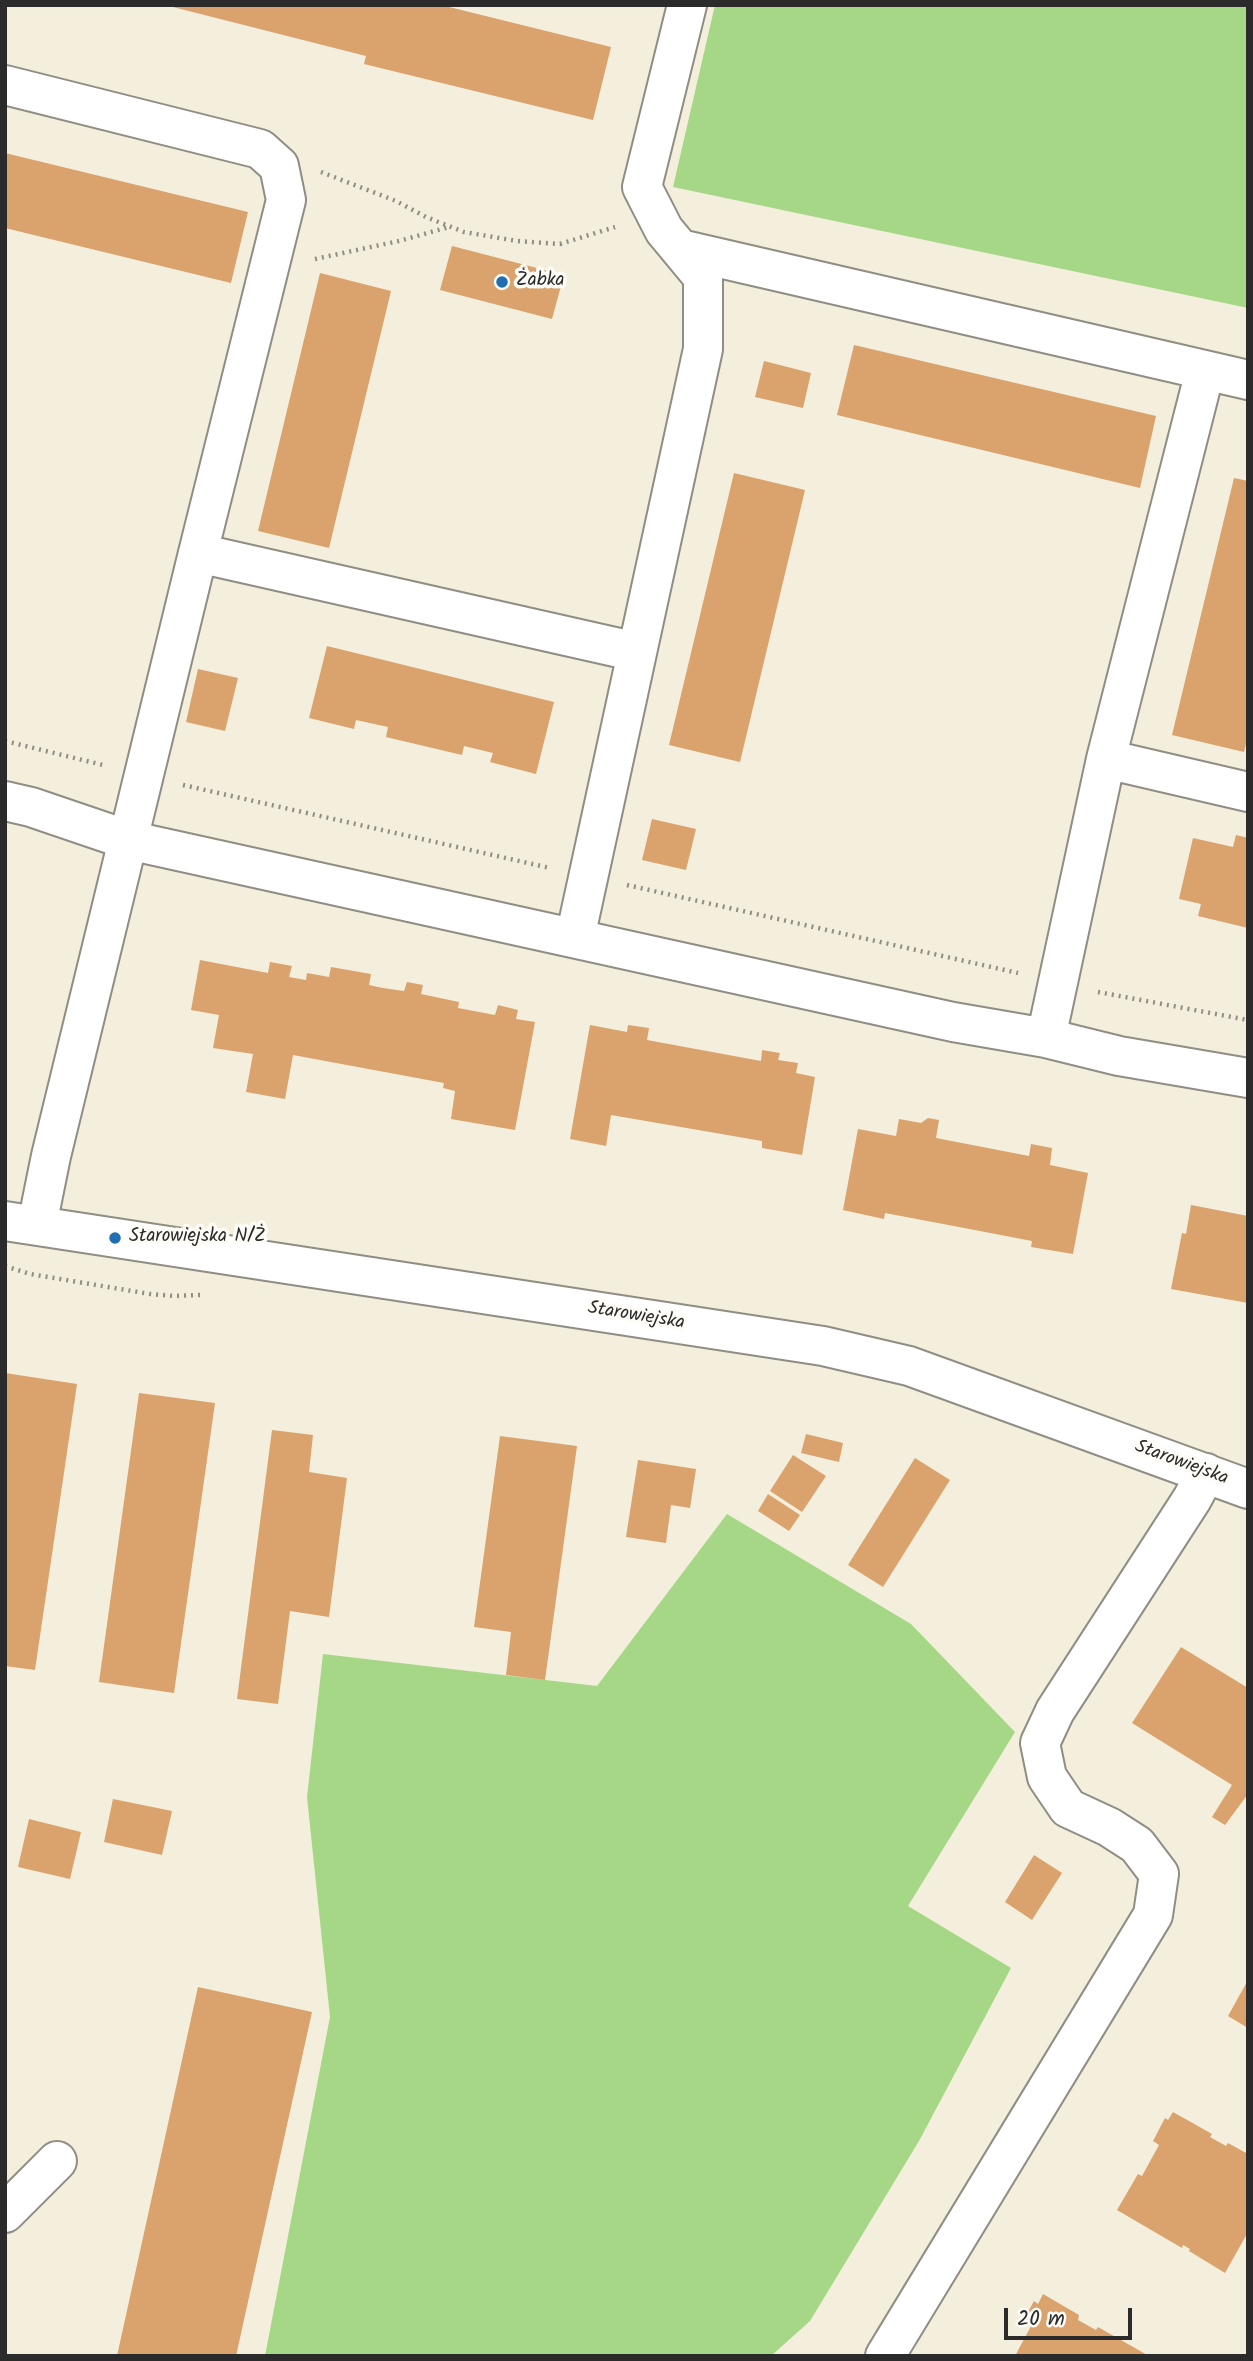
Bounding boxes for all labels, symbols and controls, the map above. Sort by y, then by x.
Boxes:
place label: Żabka [516,271,564,293]
marker: Żabka [494,274,510,290]
place label: Starowiejska N/Ż [129,1227,266,1249]
marker: Starowiejska N/Ż [107,1230,123,1246]
street label: Starowiejska [586,1298,686,1336]
street label: Starowiejska [1131,1437,1231,1491]
scale bar [1008,2294,1136,2338]
text: 20 m [1017,2303,1065,2336]

